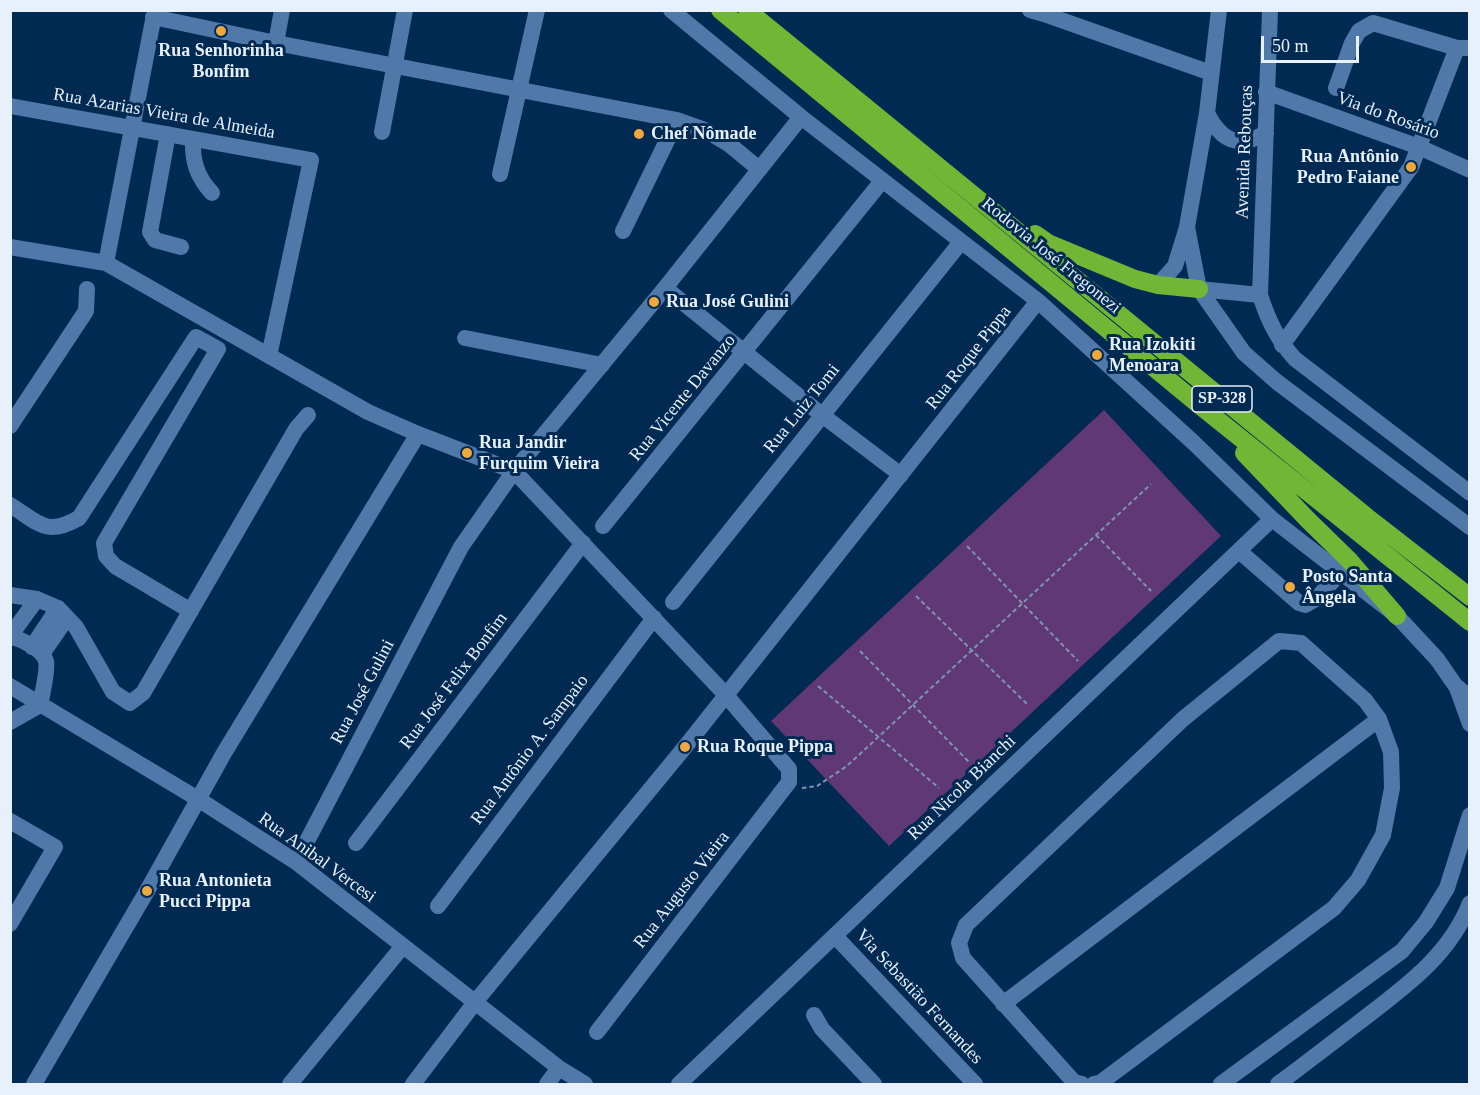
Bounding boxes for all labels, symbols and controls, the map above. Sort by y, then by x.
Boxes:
marker: Rua Senhorinha Bonfim [214,24,228,38]
scale bar [1264,24,1362,62]
text: 50 m [1272,36,1309,56]
place label: Rua Senhorinha Bonfim [158,40,284,82]
street label: Rua Azarias Vieira de Almeida [51,84,277,144]
street label: Avenida Rebouças [1232,85,1258,219]
street label: Via do Rosário [1334,87,1442,145]
place label: Chef Nômade [651,123,756,145]
marker: Chef Nômade [632,127,646,141]
place label: Rua Antônio Pedro Faiane [1297,146,1399,188]
marker: Rua Antônio Pedro Faiane [1404,160,1418,174]
street label: Rodovia José Fregonezi [977,193,1125,319]
place label: Rua José Gulini [666,291,789,313]
marker: Rua José Gulini [647,295,661,309]
street label: Rua Roque Pippa [922,302,1016,414]
street label: Rua Vicente Davanzo [625,330,741,466]
place label: Rua Izokiti Menoara [1109,334,1196,376]
marker: Rua Izokiti Menoara [1090,348,1104,362]
street label: Rua Luiz Tomi [759,360,845,458]
road number: SP-328 [1192,386,1252,412]
place label: Rua Jandir Furquim Vieira [479,432,599,474]
marker: Rua Jandir Furquim Vieira [460,446,474,460]
place label: Posto Santa Ângela [1302,566,1393,608]
marker: Posto Santa Ângela [1283,580,1297,594]
street label: Rua José Felix Bonfim [396,608,512,754]
street label: Rua José Gulini [326,636,400,748]
street label: Rua Antônio A. Sampaio [467,671,593,829]
street label: Rua Nicola Bianchi [903,731,1021,845]
place label: Rua Roque Pippa [697,736,833,758]
marker: Rua Roque Pippa [678,740,692,754]
street label: Rua Anibal Vercesi [254,808,380,908]
street label: Rua Augusto Vieira [630,827,734,953]
place label: Rua Antonieta Pucci Pippa [159,870,272,912]
marker: Rua Antonieta Pucci Pippa [140,884,154,898]
street label: Via Sebastião Fernandes [851,925,987,1069]

